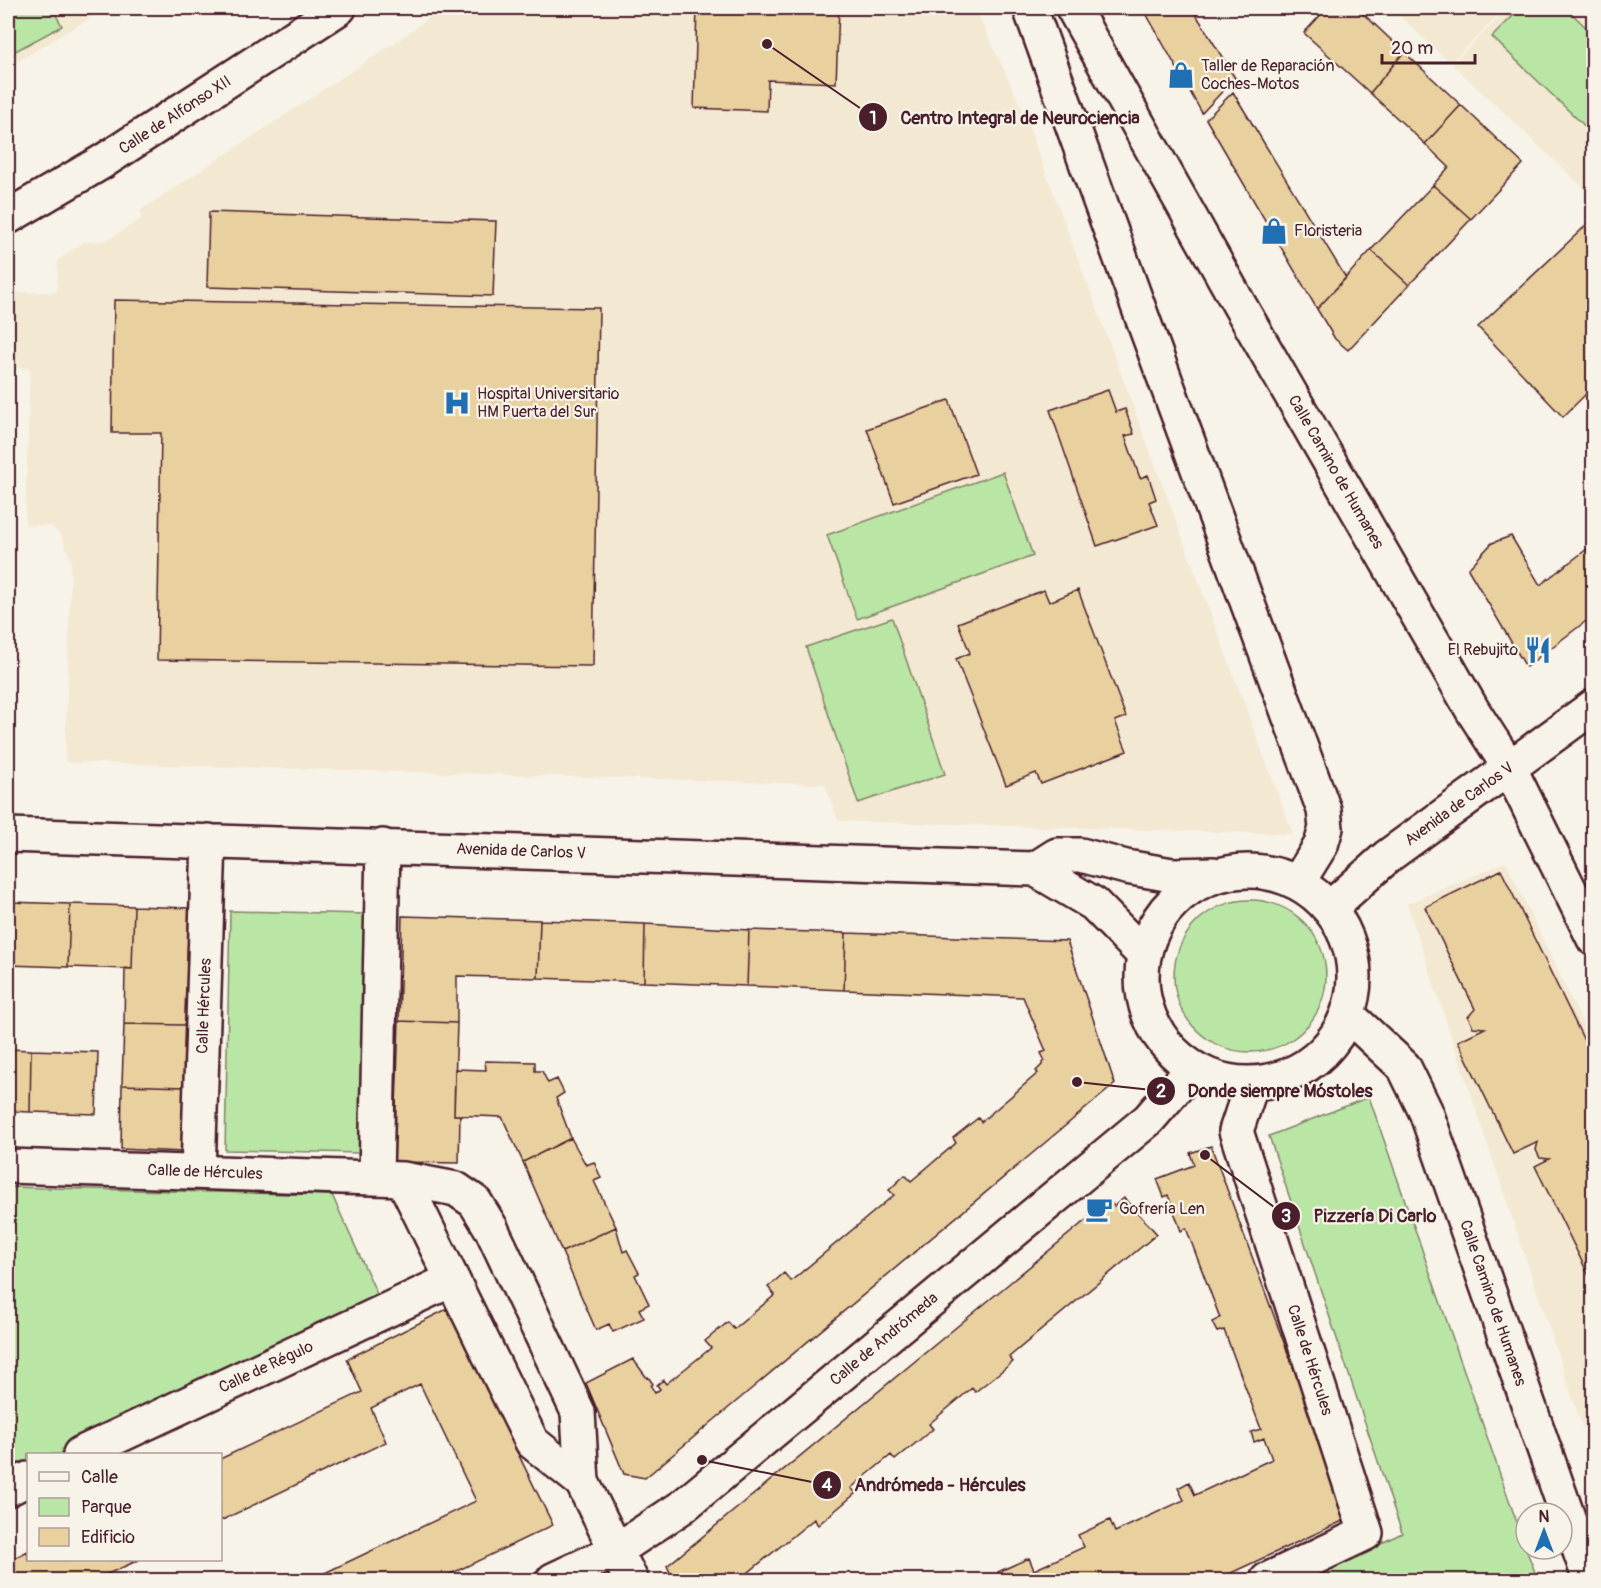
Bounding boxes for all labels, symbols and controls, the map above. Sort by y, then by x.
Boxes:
scale bar [1382,27,1475,65]
text: 20 m [1391,37,1433,60]
place label: Taller de Reparación Coches-Motos [1201,56,1335,94]
shop icon: Taller de Reparación Coches-Motos [1166,60,1196,90]
street label: Calle de Alfonso XII [115,71,235,159]
callout: Centro Integral de Neurociencia [858,99,1151,135]
text: 1 [869,107,877,130]
text: Centro Integral de Neurociencia [900,107,1140,130]
shop icon: Floristeria [1259,216,1289,246]
place label: Floristeria [1294,221,1362,241]
place label: Hospital Universitario HM Puerta del Sur [477,384,620,422]
hospital icon: Hospital Universitario HM Puerta del Sur [442,388,472,418]
street label: Calle Camino de Humanes [1284,392,1388,552]
restaurant icon: El Rebujito [1523,635,1553,665]
place label: El Rebujito [1448,640,1518,660]
street label: Avenida de Carlos V [1401,758,1517,850]
street label: Avenida de Carlos V [456,839,586,863]
street label: Calle Hércules [192,958,216,1054]
callout: Donde siempre Móstoles [1146,1073,1385,1109]
text: 2 [1156,1080,1166,1103]
text: Donde siempre Móstoles [1188,1080,1373,1103]
street label: Calle de Hércules [147,1160,263,1184]
cafe icon: Gofrería Len [1084,1194,1114,1224]
callout: Pizzería Di Carlo [1271,1198,1448,1234]
place label: Gofrería Len [1119,1199,1205,1219]
text: 3 [1281,1205,1291,1228]
text: Pizzería Di Carlo [1314,1205,1437,1228]
street label: Calle Camino de Humanes [1455,1217,1531,1389]
street label: Calle de Andrómeda [826,1288,942,1390]
street label: Calle de Hércules [1283,1302,1337,1418]
street label: Calle de Régulo [216,1336,317,1398]
legend [27,1453,222,1561]
text: Calle [81,1466,118,1489]
callout: Andrómeda - Hércules [812,1467,1037,1503]
text: 4 [822,1474,833,1497]
text: Andrómeda - Hércules [854,1474,1027,1497]
text: Parque [81,1496,131,1519]
north arrow [1514,1501,1574,1561]
text: N [1539,1507,1550,1527]
text: Edificio [81,1526,135,1549]

